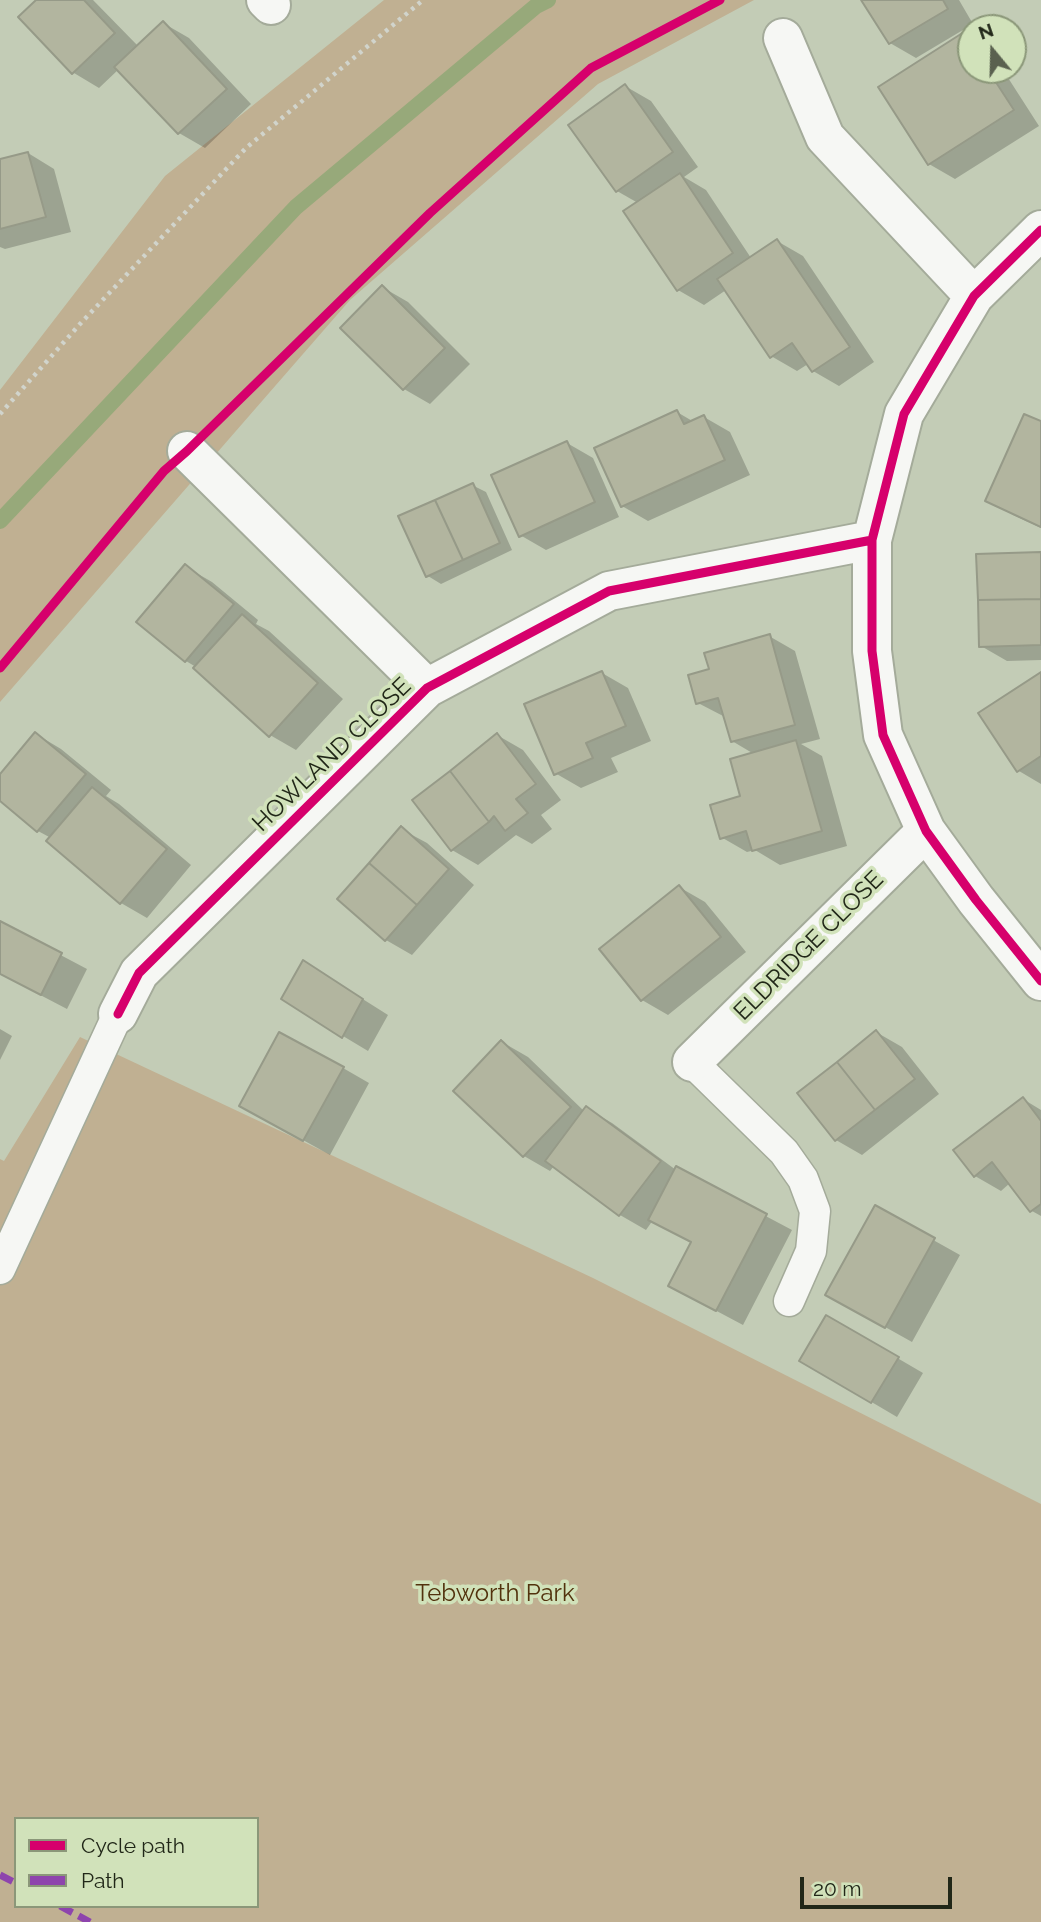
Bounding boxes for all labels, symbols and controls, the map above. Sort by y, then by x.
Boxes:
north arrow [957,14,1027,84]
text: N [975,18,996,44]
street label: HOWLAND CLOSE [247,672,417,838]
street label: ELDRIDGE CLOSE [728,865,890,1027]
park label: Tebworth Park [415,1580,575,1608]
legend [14,1817,259,1908]
text: Cycle path [81,1833,185,1858]
scale bar [803,1862,955,1906]
text: Path [81,1868,125,1893]
text: 20 m [813,1876,861,1901]

